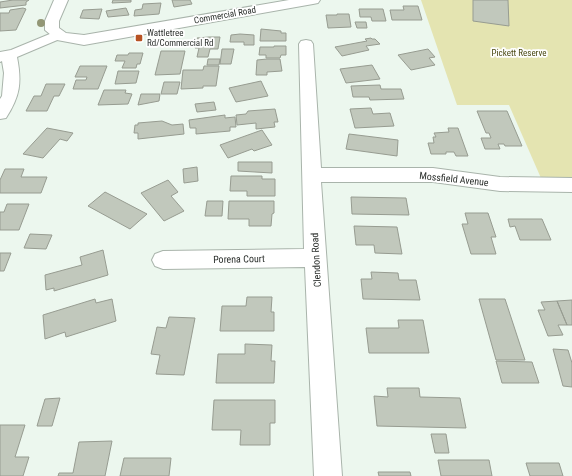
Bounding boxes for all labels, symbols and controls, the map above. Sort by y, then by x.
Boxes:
street label: Commercial Road [193,5,257,25]
place label: Wattletree Rd/Commercial Rd [147,28,214,48]
marker: Wattletree Rd/Commercial Rd [134,33,144,43]
park label: Pickett Reserve [492,48,546,58]
street label: Mossfield Avenue [419,170,490,188]
street label: Clendon Road [309,232,323,288]
street label: Porena Court [213,253,265,265]

